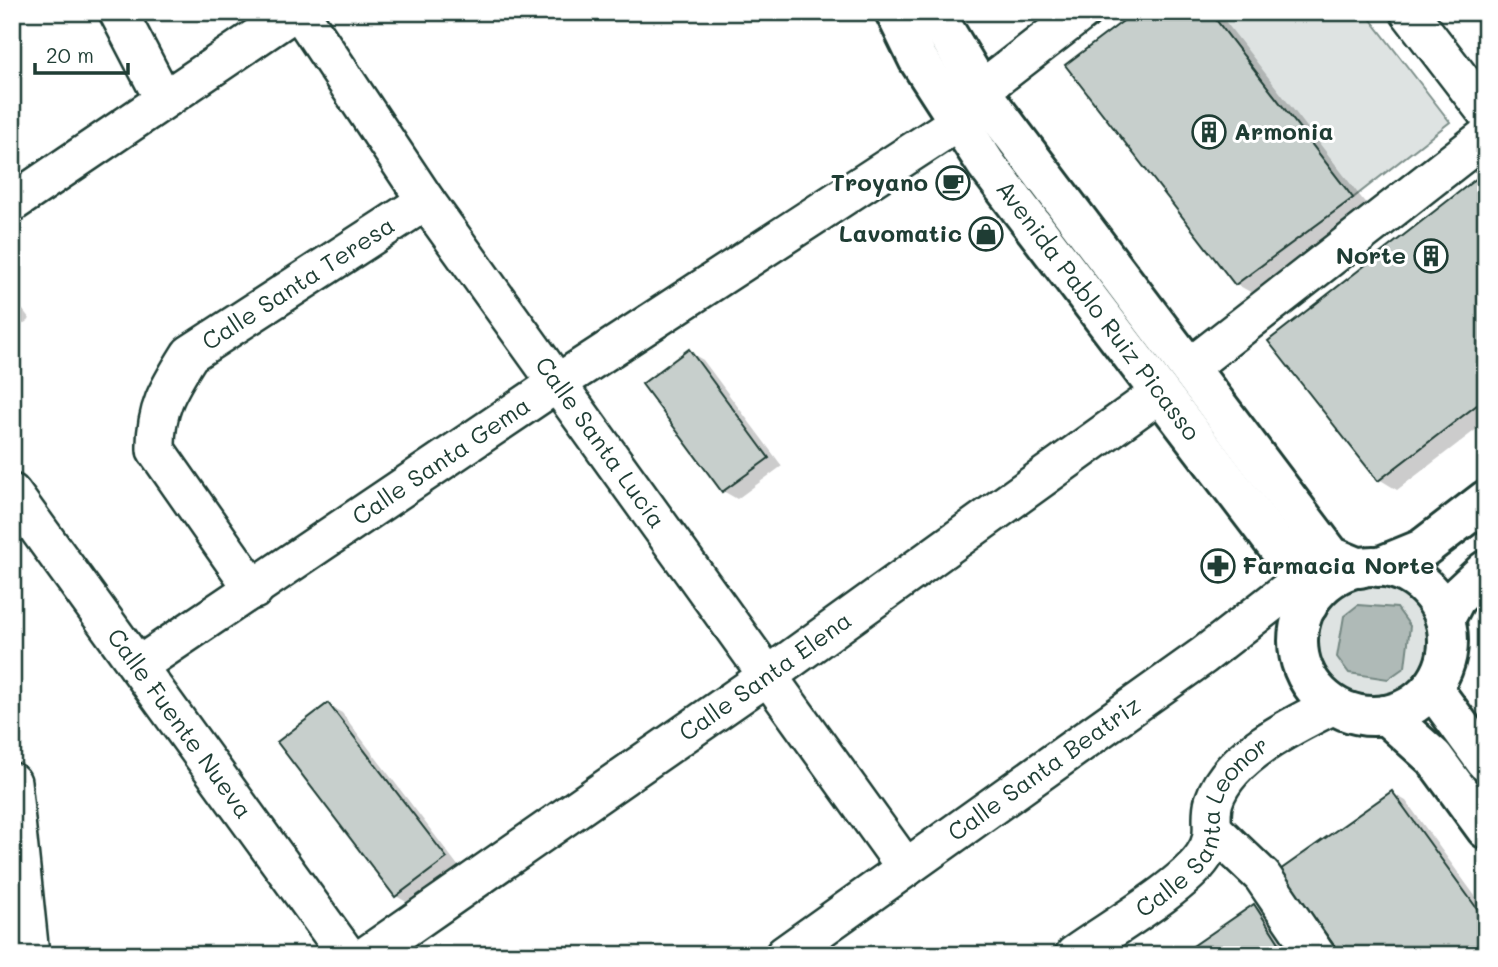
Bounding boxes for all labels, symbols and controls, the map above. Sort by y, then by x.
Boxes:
scale bar [35,32,128,76]
text: 20 m [46,41,94,68]
building icon: Armonia [1190,113,1228,151]
place label: Armonia [1234,115,1333,146]
cafe icon: Troyano [934,164,972,202]
place label: Troyano [831,166,928,197]
street label: Avenida Pablo Ruiz Picasso [990,174,1208,446]
street label: Calle Santa Teresa [195,209,400,356]
shop icon: Lavomatic [967,215,1005,253]
place label: Lavomatic [839,217,962,248]
building icon: Norte [1412,237,1450,275]
place label: Norte [1336,239,1406,270]
street label: Calle Santa Lucía [529,350,673,534]
street label: Calle Santa Gema [346,389,536,531]
pharmacy icon: Farmacia Norte [1199,547,1237,585]
place label: Farmacia Norte [1242,549,1435,580]
street label: Calle Santa Elena [672,604,857,747]
street label: Calle Fuente Nueva [101,621,260,824]
street label: Calle Santa Beatriz [941,689,1146,847]
street label: Calle Santa Leonor [1129,729,1274,923]

